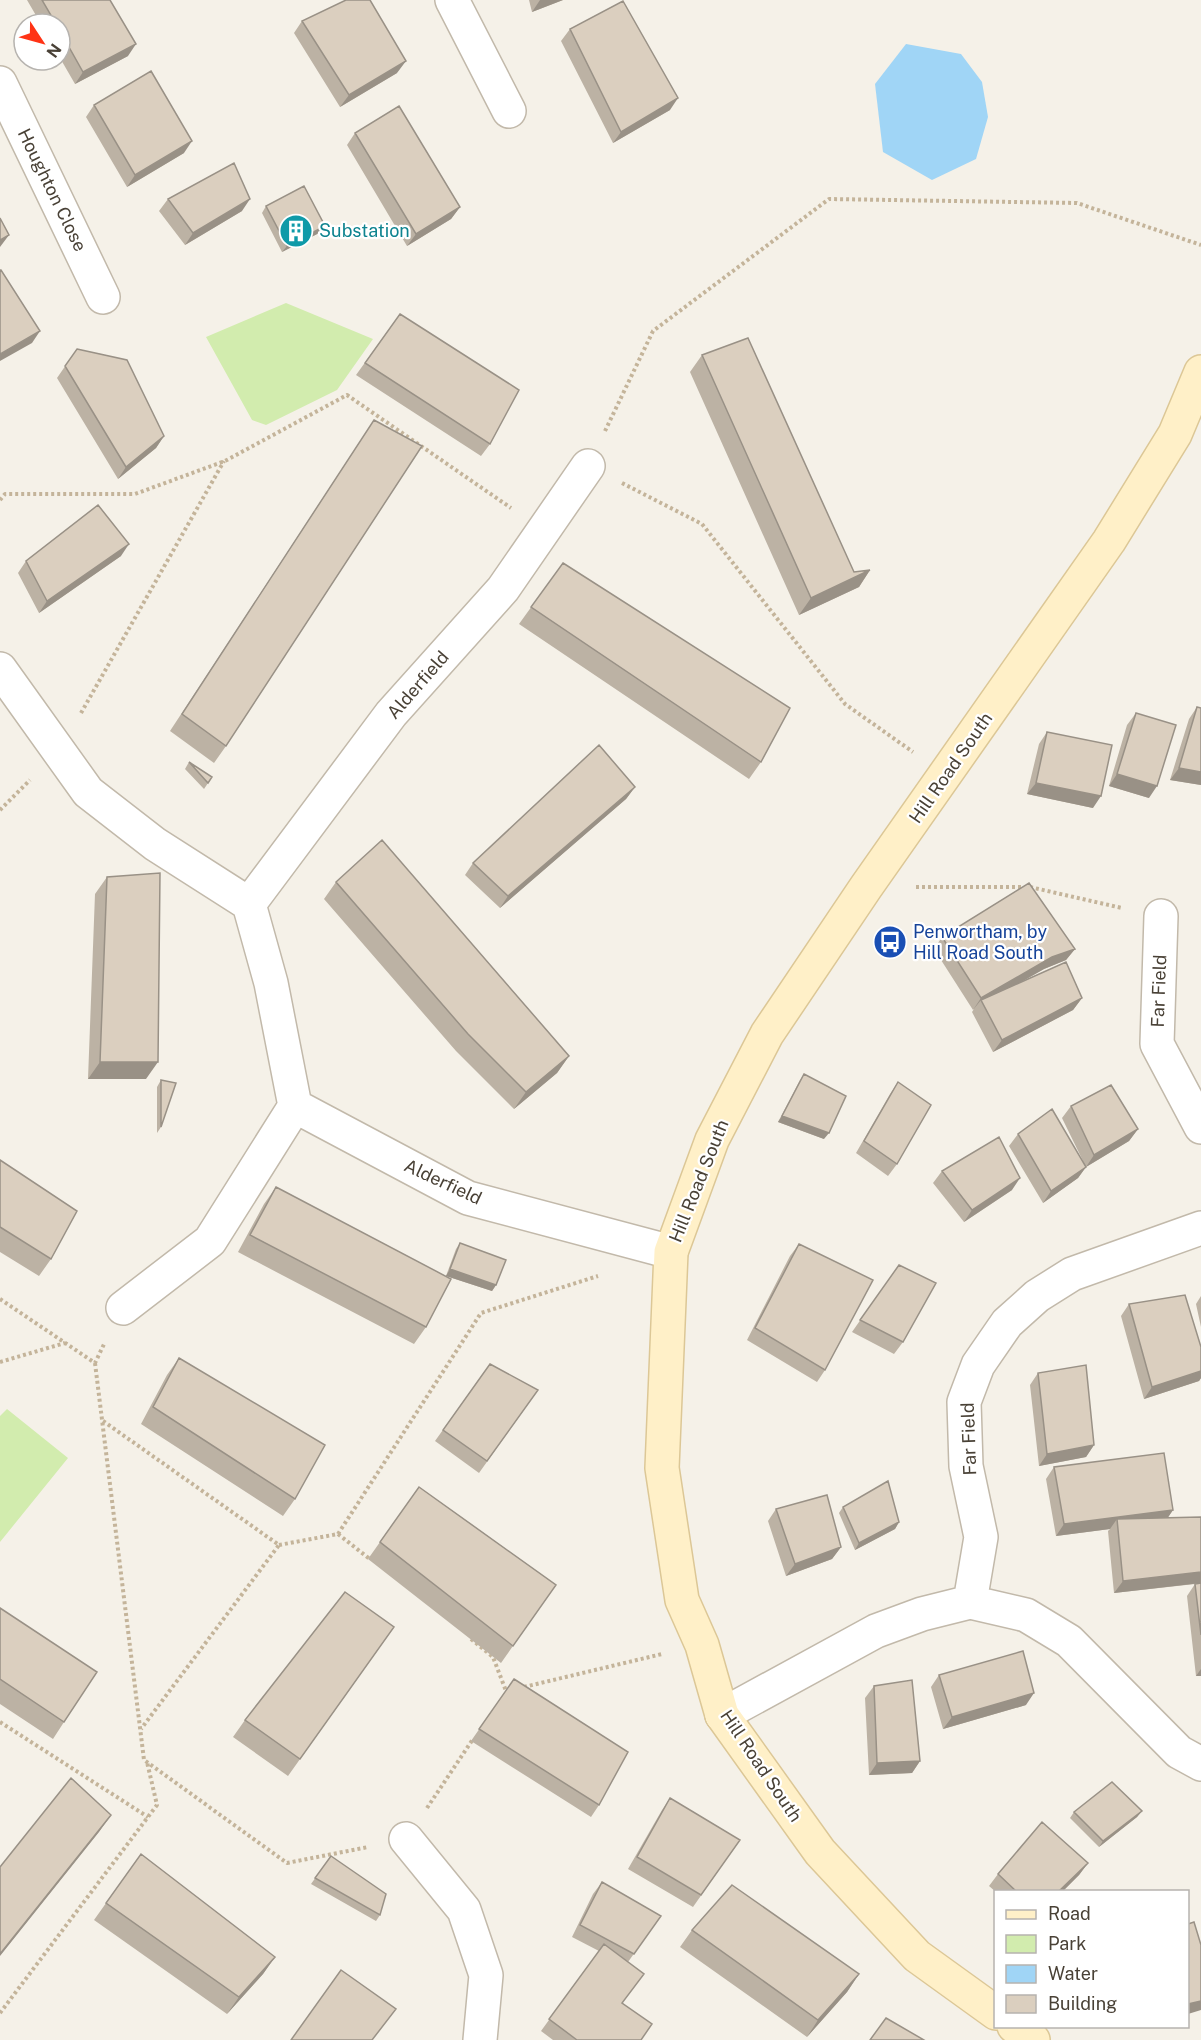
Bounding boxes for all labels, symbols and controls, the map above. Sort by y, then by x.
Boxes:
north arrow [12,12,72,72]
text: N [42,40,65,61]
street label: Houghton Close [14,125,91,255]
building icon: Substation [278,213,314,249]
place label: Substation [319,220,410,241]
street label: Alderfield [382,646,453,723]
street label: Hill Road South [905,708,997,827]
place label: Penwortham, by Hill Road South [913,921,1047,963]
bus stop icon: Penwortham, by Hill Road South [872,924,908,960]
street label: Far Field [1147,954,1170,1028]
street label: Hill Road South [664,1116,733,1245]
street label: Alderfield [401,1154,485,1209]
street label: Far Field [957,1402,980,1476]
street label: Hill Road South [716,1706,807,1826]
legend [994,1890,1189,2028]
text: Road [1048,1903,1091,1924]
text: Park [1048,1933,1086,1954]
text: Water [1048,1963,1098,1984]
text: Building [1048,1993,1117,2014]

